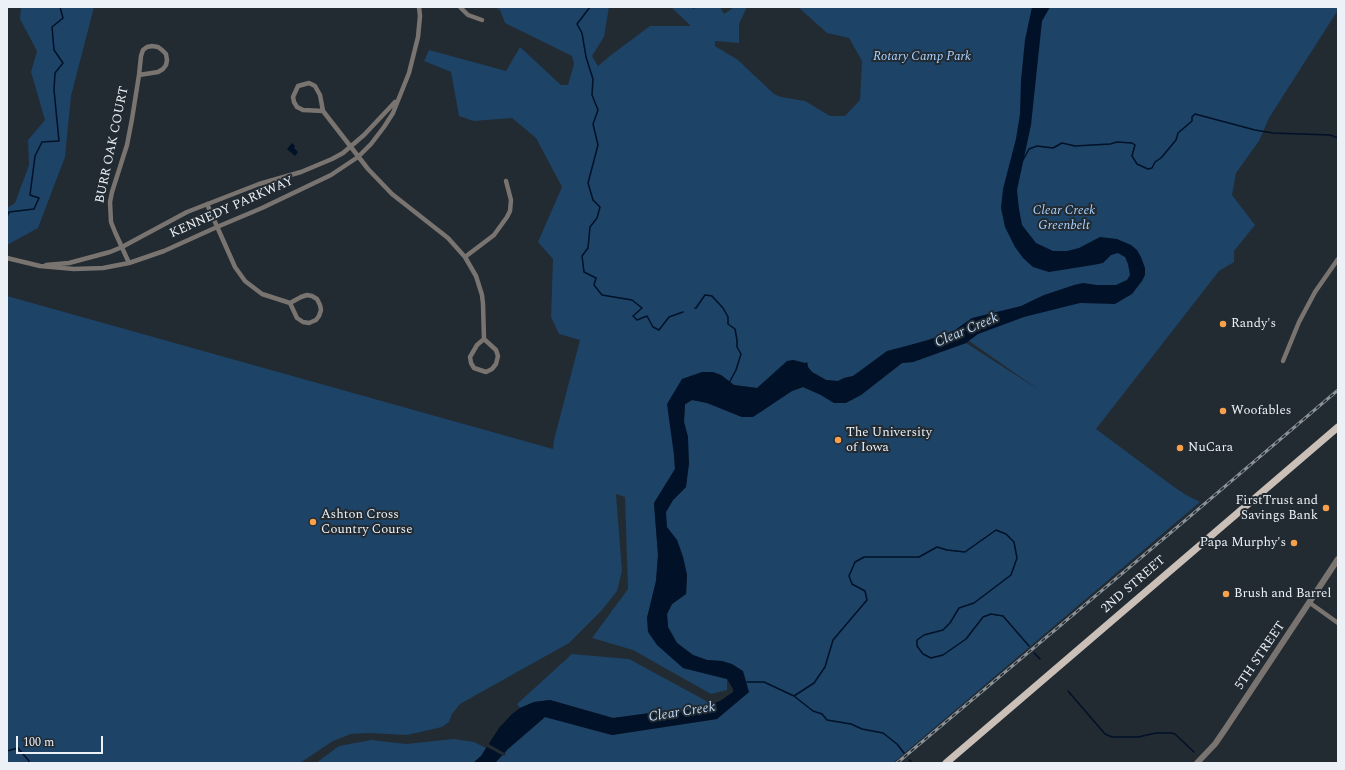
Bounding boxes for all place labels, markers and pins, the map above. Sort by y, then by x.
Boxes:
place label: Randy's [1231,316,1276,332]
marker: Randy's [1218,319,1228,329]
place label: Woofables [1231,403,1291,419]
marker: Woofables [1218,406,1228,416]
place label: The University of Iowa [846,425,932,456]
marker: The University of Iowa [833,435,843,445]
place label: NuCara [1188,440,1233,456]
marker: NuCara [1175,443,1185,453]
place label: FirstTrust and Savings Bank [1235,493,1318,524]
marker: FirstTrust and Savings Bank [1321,503,1331,513]
place label: Ashton Cross Country Course [321,507,413,538]
marker: Ashton Cross Country Course [308,517,318,527]
place label: Papa Murphy's [1200,535,1286,551]
marker: Papa Murphy's [1289,538,1299,548]
place label: Brush and Barrel [1234,586,1331,602]
marker: Brush and Barrel [1221,589,1231,599]

